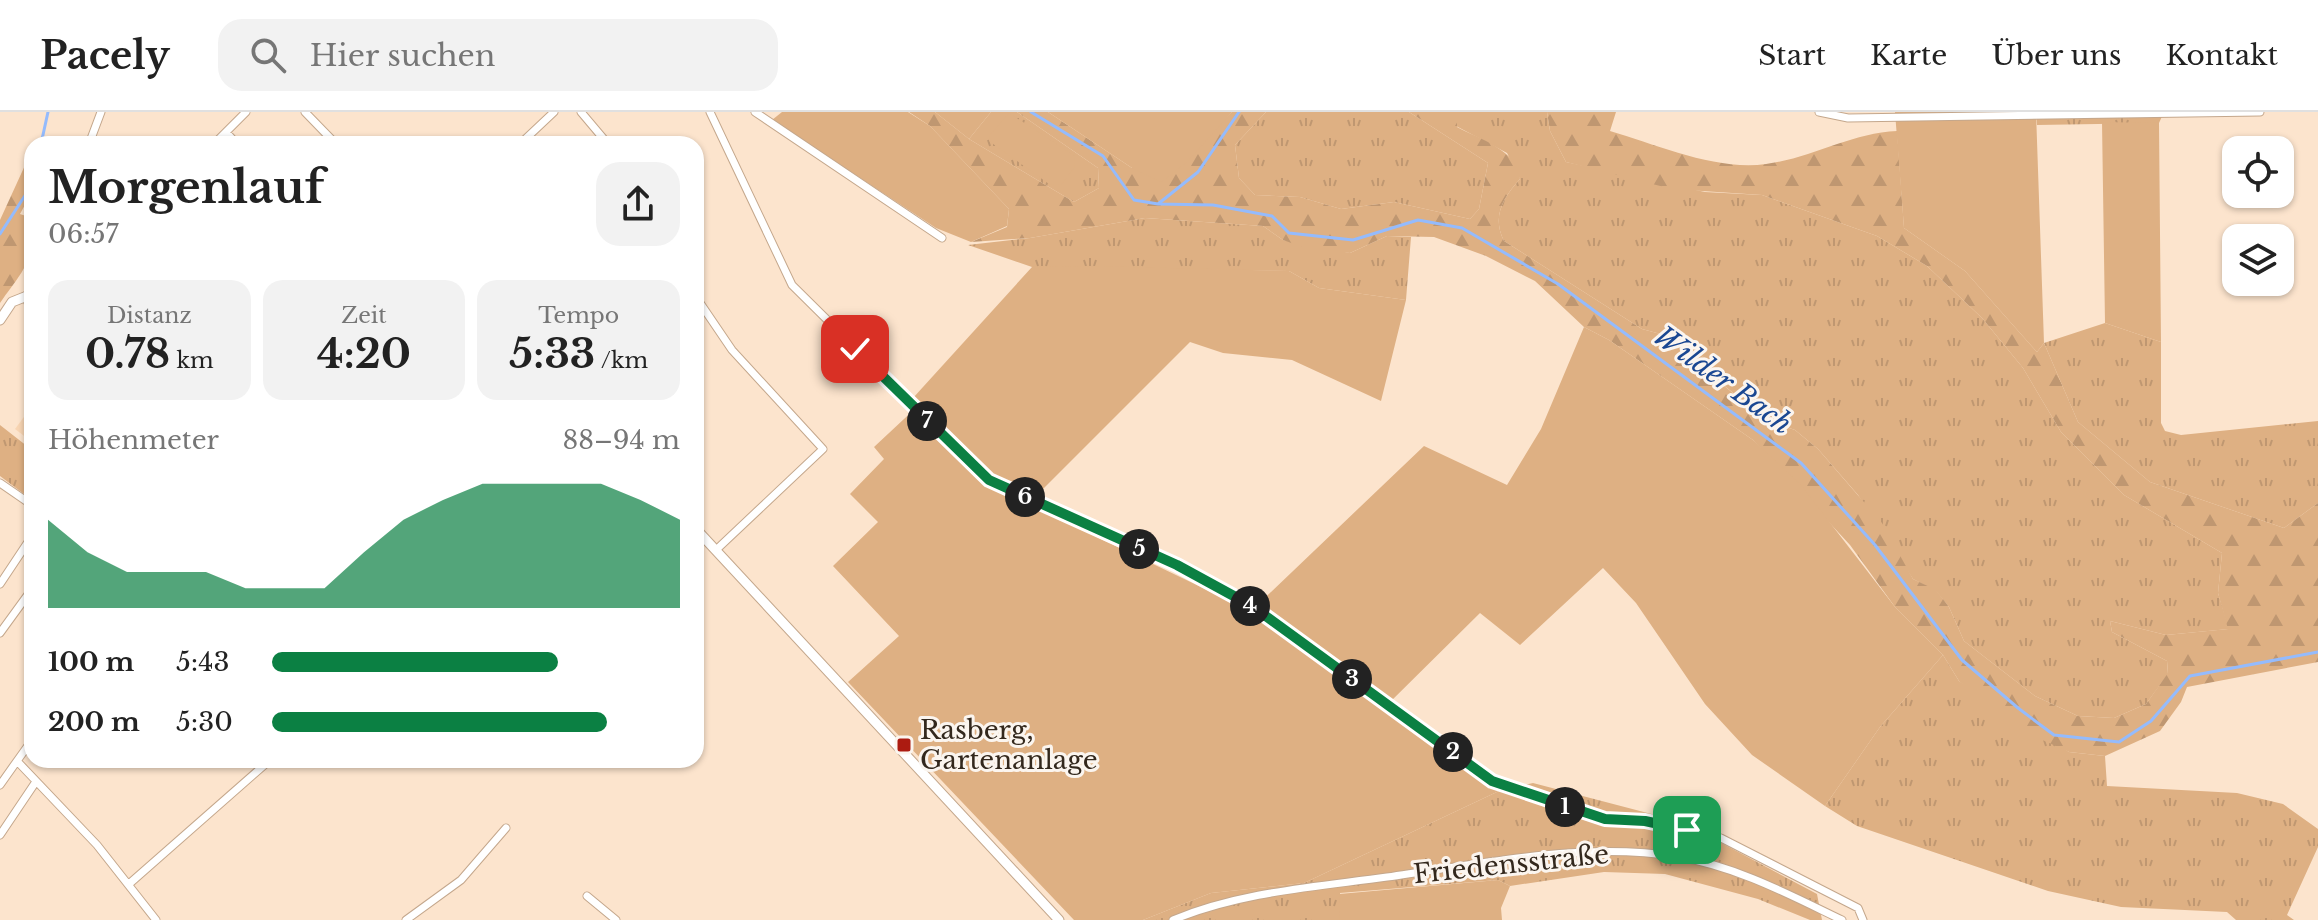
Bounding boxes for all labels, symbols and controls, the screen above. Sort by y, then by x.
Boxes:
search box [218,19,778,91]
text: Pacely [40,32,170,79]
icon: search [246,33,290,77]
text: Hier suchen [310,37,495,74]
text: Start [1758,38,1826,73]
text: Karte [1870,38,1947,73]
text: Über uns [1991,38,2121,73]
text: Kontakt [2165,38,2278,73]
map controls [2222,136,2294,296]
button: locate [2222,136,2294,208]
text: Morgenlauf [48,160,324,215]
button: share [596,162,680,246]
text: 06:57 [48,218,119,250]
button: layers [2222,224,2294,296]
text: Distanz [107,302,192,329]
text: Zeit [341,302,387,329]
text: Tempo [538,302,619,329]
pin [821,315,889,383]
water label: Wilder Bach [1647,318,1799,442]
icon: check [833,327,877,371]
text: 0.78 [85,329,170,379]
text: 4:20 [317,329,411,379]
text: 5:33 [509,329,595,379]
text: km [170,347,214,374]
text: /km [595,347,648,374]
pin: 7 [907,401,947,441]
text: 7 [921,407,933,434]
text: Höhenmeter [48,424,219,456]
text: 88–94 m [562,424,680,456]
pin: 6 [1005,477,1045,517]
text: 6 [1018,483,1032,510]
pin: 5 [1119,529,1159,569]
text: 5 [1132,535,1146,562]
pin: 4 [1230,586,1270,626]
text: 4 [1243,592,1257,619]
text: 100 m [48,646,134,678]
text: 5:43 [176,646,229,678]
pin: 3 [1332,659,1372,699]
text: 3 [1345,665,1359,692]
text: 200 m [48,706,140,738]
text: 5:30 [176,706,233,738]
place label: Rasberg, Gartenanlage [920,714,1098,776]
pin: 2 [1433,732,1473,772]
marker: Rasberg, Gartenanlage [895,736,913,754]
text: 2 [1446,738,1460,765]
pin: 1 [1545,787,1585,827]
text: 1 [1560,793,1570,820]
pin [1653,796,1721,864]
icon: arrive [1665,808,1709,852]
street label: Friedensstraße [1412,838,1610,890]

